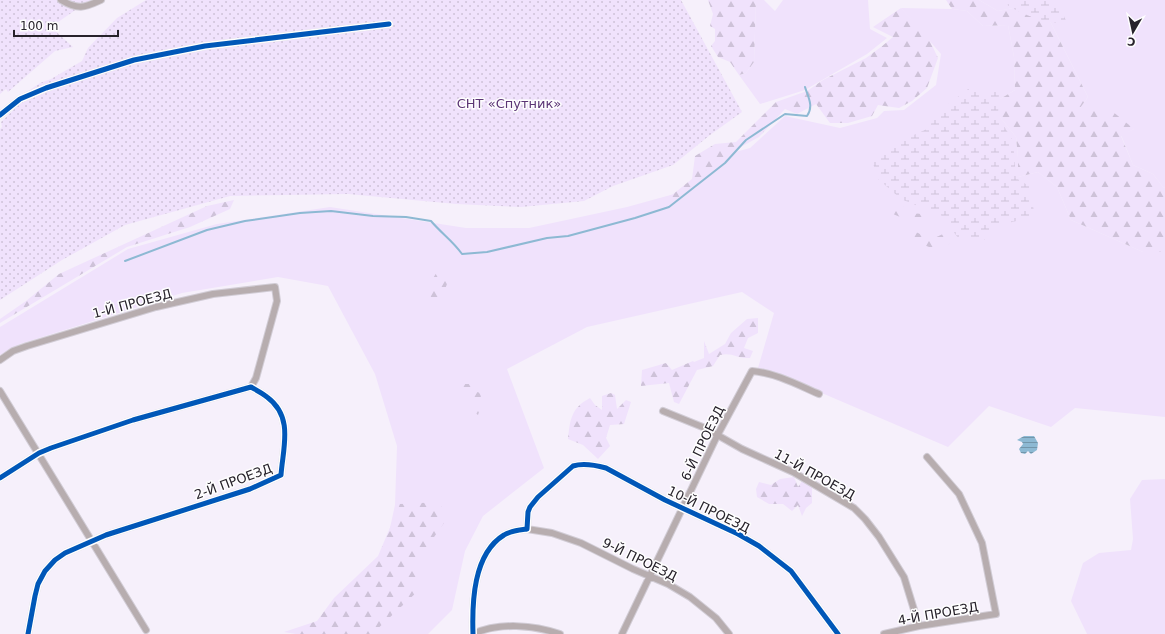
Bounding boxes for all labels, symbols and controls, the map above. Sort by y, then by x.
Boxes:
scale bar [14,12,118,38]
north arrow [1113,12,1153,52]
text: 100 m [20,19,58,33]
text: С [1127,34,1137,48]
park label: СНТ «Спутник» [457,96,561,111]
street label: 1-Й ПРОЕЗД [91,286,173,321]
street label: 6-Й ПРОЕЗД [678,403,727,483]
street label: 11-Й ПРОЕЗД [772,446,858,503]
street label: 2-Й ПРОЕЗД [192,461,274,502]
street label: 10-Й ПРОЕЗД [665,483,752,536]
street label: 9-Й ПРОЕЗД [600,535,680,584]
street label: 4-Й ПРОЕЗД [897,599,979,628]

